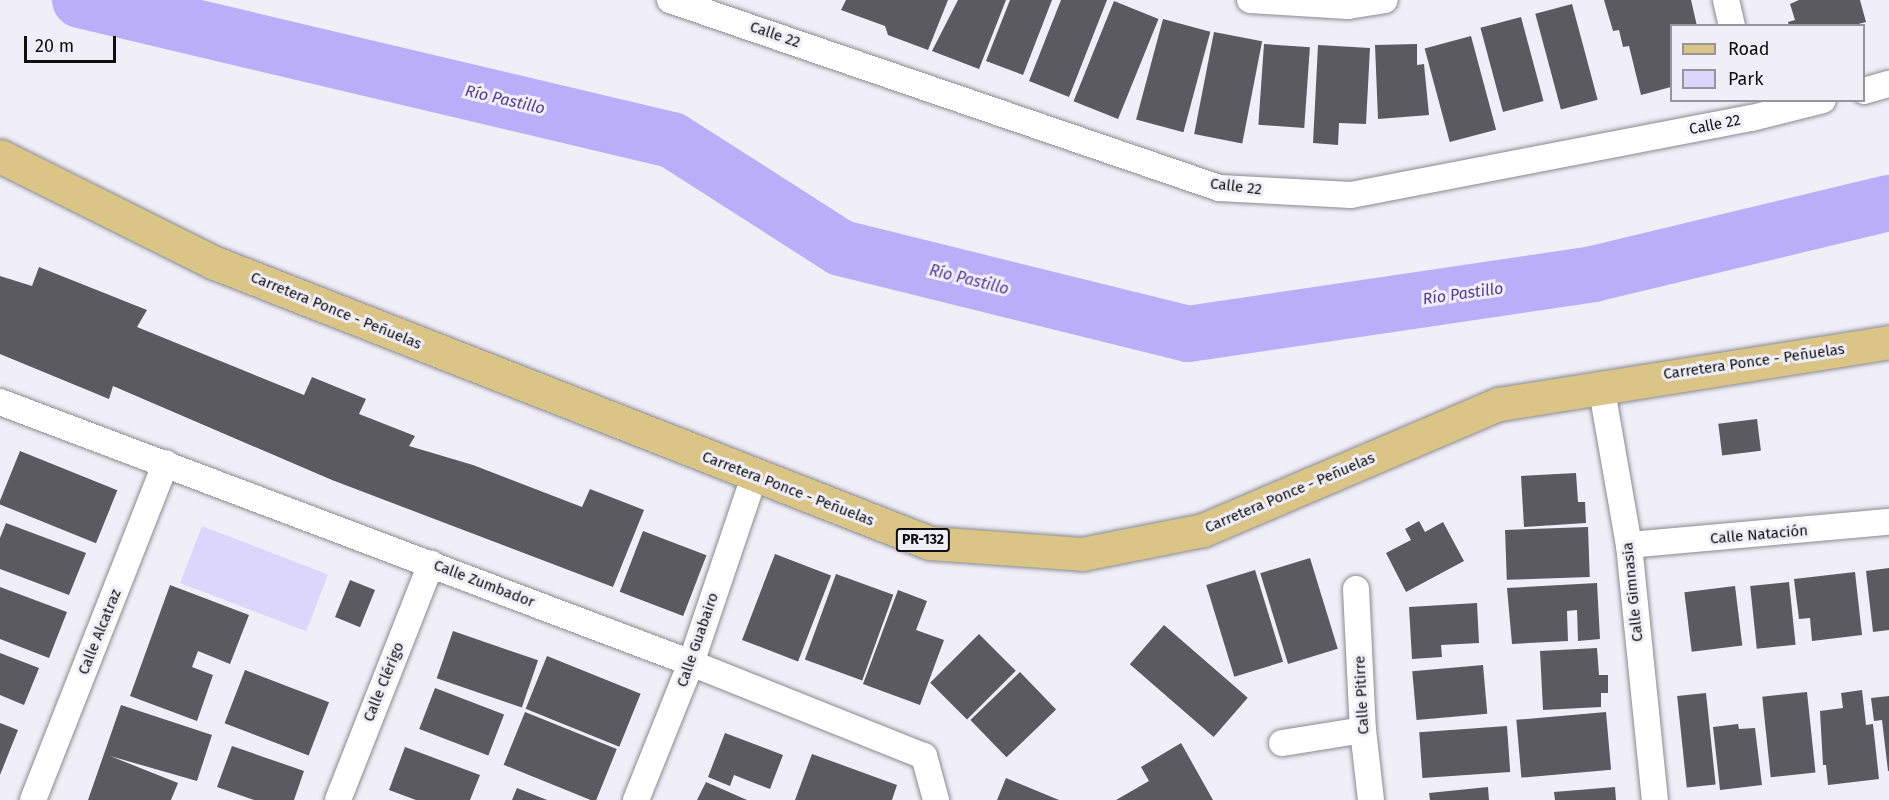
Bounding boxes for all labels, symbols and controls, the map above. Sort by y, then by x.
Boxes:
street label: Calle 22 [747,18,803,52]
scale bar [27,24,118,62]
legend [1670,24,1865,102]
text: 20 m [35,35,74,57]
text: Road [1728,38,1770,60]
text: Park [1728,68,1763,90]
water label: Río Pastillo [463,82,547,118]
street label: Calle 22 [1688,111,1742,139]
street label: Calle 22 [1209,175,1263,199]
water label: Río Pastillo [927,261,1011,299]
street label: Carretera Ponce - Peñuelas [248,268,424,354]
water label: Río Pastillo [1421,279,1505,309]
street label: Carretera Ponce - Peñuelas [1662,340,1846,384]
street label: Carretera Ponce - Peñuelas [699,448,877,530]
street label: Carretera Ponce - Peñuelas [1202,449,1378,537]
street label: Calle Natación [1709,522,1809,548]
road number: PR-132 [894,529,952,551]
street label: Calle Gimnasia [1619,541,1647,643]
street label: Calle Zumbador [431,556,537,612]
street label: Calle Alcatraz [75,587,125,677]
street label: Calle Guabairo [673,590,723,690]
street label: Calle Clérigo [360,640,408,724]
street label: Calle Pitirre [1351,655,1373,735]

